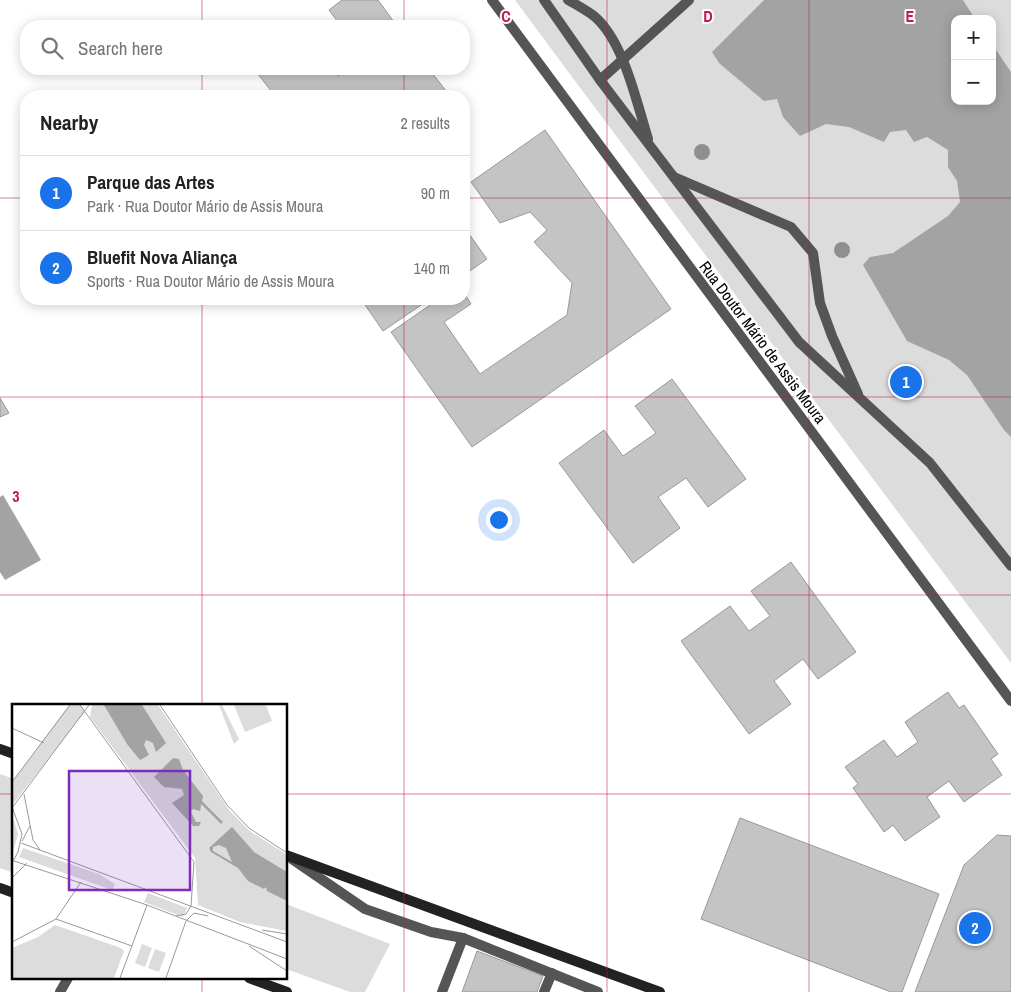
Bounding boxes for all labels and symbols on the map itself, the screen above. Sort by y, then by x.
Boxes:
text: C [501,5,511,27]
text: D [703,5,713,27]
text: E [906,5,915,27]
street label: Rua Doutor Mário de Assis Moura [695,256,832,428]
pin: 1 [890,363,922,401]
text: 3 [12,485,20,507]
your location [486,507,512,533]
inset map [12,704,288,980]
pin: 2 [959,909,991,947]

